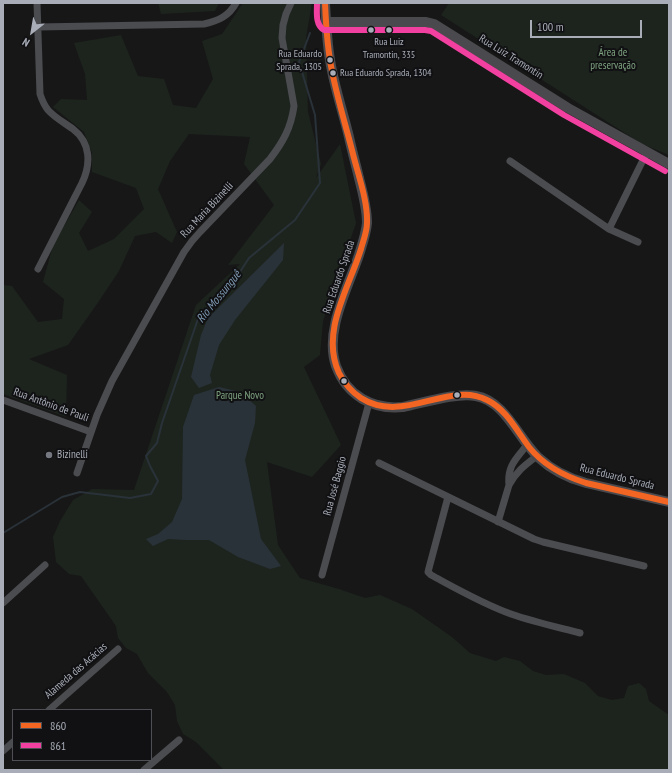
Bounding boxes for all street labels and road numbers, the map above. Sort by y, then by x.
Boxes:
street label: Rua Luiz Tramontin [477,32,545,82]
street label: Rua Maria Bizinelli [178,179,236,241]
street label: Rua Eduardo Sprada [320,239,358,315]
street label: Rua Antônio de Pauli [12,385,90,425]
street label: Rua José Baggio [321,455,349,517]
street label: Rua Eduardo Sprada [578,461,656,493]
street label: Alameda das Acácias [42,640,110,702]

